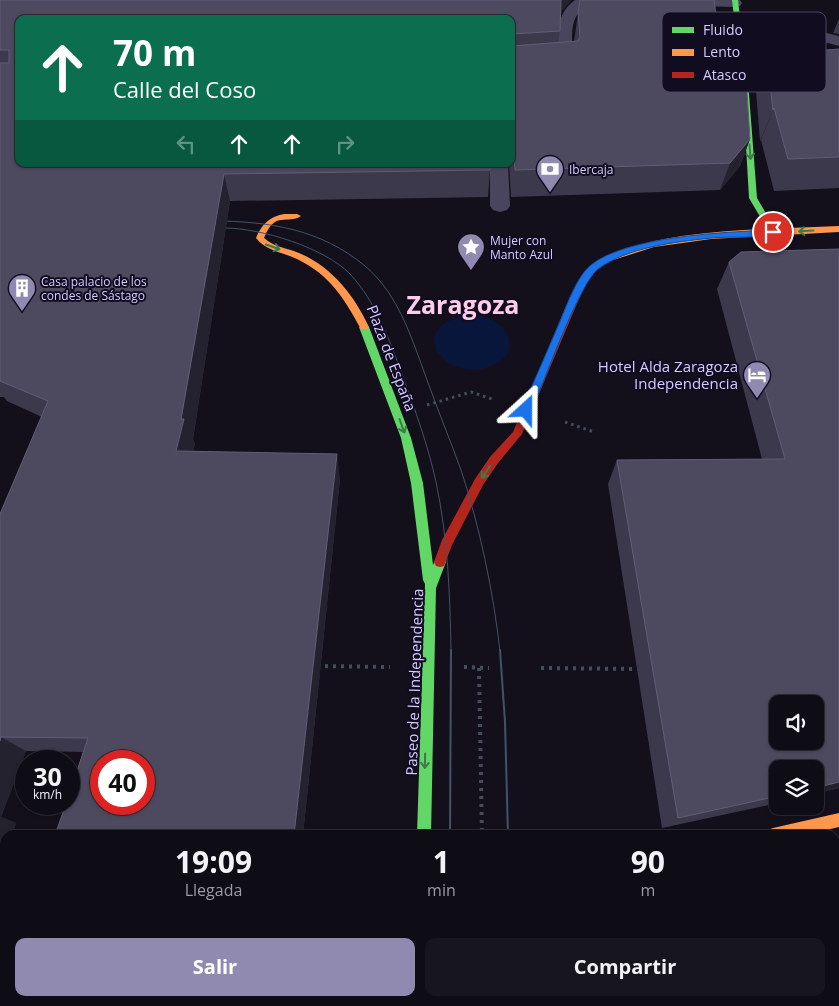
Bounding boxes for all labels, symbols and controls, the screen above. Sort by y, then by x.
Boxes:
legend [662,12,826,92]
text: Fluido [703,20,743,39]
text: 70 m [113,29,196,76]
icon: ahead [30,35,95,100]
text: Lento [703,42,740,61]
text: Atasco [703,65,746,84]
text: Calle del Coso [113,74,256,104]
icon: left [172,130,200,158]
icon: ahead [225,130,253,158]
icon: ahead [278,130,306,158]
icon: right [331,130,359,158]
one-way arrow [746,144,755,160]
bank icon: Ibercaja [535,154,565,193]
place label: Ibercaja [569,161,613,178]
pin [752,211,794,253]
icon: arrive [759,218,787,246]
one-way arrow [798,226,814,235]
place icon: Mujer con Manto Azul [456,232,486,271]
place label: Mujer con Manto Azul [490,232,553,263]
one-way arrow [265,243,280,252]
building icon: Casa palacio de los condes de Sástago [7,273,37,312]
place label: Casa palacio de los condes de Sástago [41,273,147,304]
district label: Zaragoza [407,287,519,321]
street label: Plaza de España [363,302,421,414]
place label: Hotel Alda Zaragoza Independencia [598,356,738,393]
hotel icon: Hotel Alda Zaragoza Independencia [742,360,772,399]
position arrow [499,383,551,435]
one-way arrow [398,417,407,433]
one-way arrow [481,465,491,479]
street label: Paseo de la Independencia [401,588,427,776]
map controls [769,695,824,815]
button: sound [769,695,824,750]
speed limit sign: 40 [90,750,155,815]
one-way arrow [420,752,430,769]
text: 30 [33,759,62,793]
button: layers [769,760,824,815]
text: km/h [33,786,62,803]
text: 19:09 [175,841,252,882]
text: 1 [433,841,450,882]
text: 90 [631,841,665,882]
text: Llegada [185,879,242,901]
text: min [427,879,456,901]
text: m [640,879,655,901]
button: Salir [15,938,415,996]
button: Compartir [425,938,825,996]

